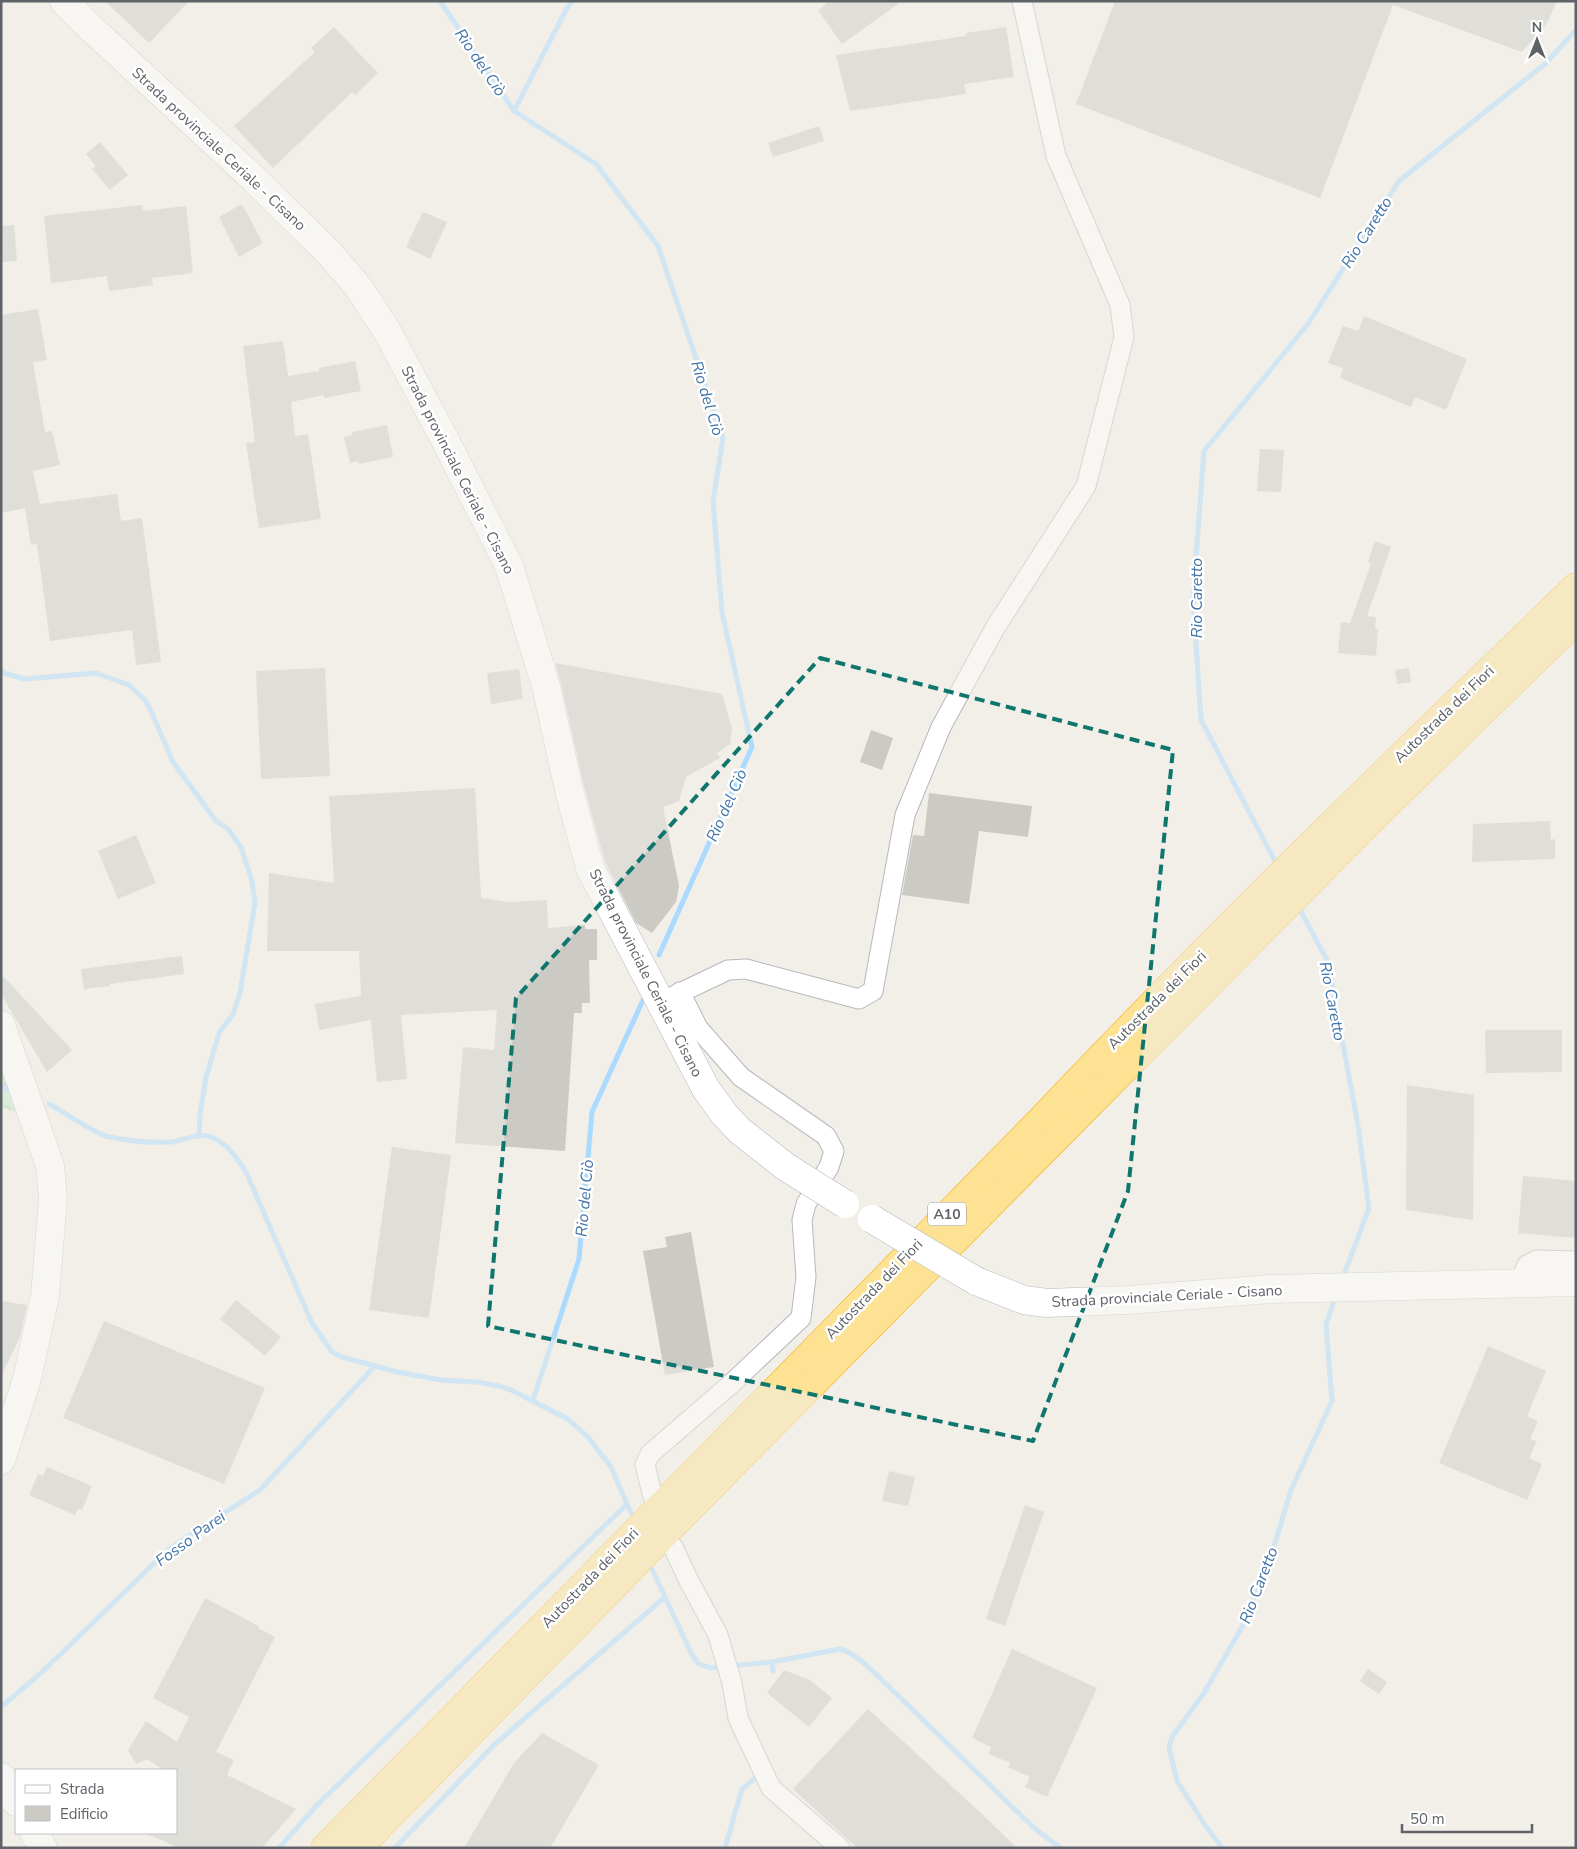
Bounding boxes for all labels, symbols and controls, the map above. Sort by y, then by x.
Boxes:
north arrow [1512,15,1562,65]
text: N [1532,18,1542,37]
water label: Rio del Ciò [449,24,511,101]
street label: Strada provinciale Ceriale - Cisano [128,63,310,235]
water label: Rio Caretto [1336,193,1398,272]
water label: Rio del Ciò [685,358,729,439]
street label: Strada provinciale Ceriale - Cisano [397,362,519,578]
water label: Rio Caretto [1186,558,1208,638]
street label: Autostrada dei Fiori [1390,661,1498,767]
water label: Rio del Ciò [701,765,753,845]
street label: Strada provinciale Ceriale - Cisano [585,865,707,1081]
street label: Autostrada dei Fiori [1103,946,1211,1054]
water label: Rio Caretto [1314,960,1351,1043]
water label: Rio del Ciò [571,1158,599,1238]
road number: A10 [928,1202,966,1226]
street label: Autostrada dei Fiori [821,1235,927,1343]
street label: Strada provinciale Ceriale - Cisano [1051,1280,1283,1312]
water label: Fosso Parei [151,1506,230,1572]
street label: Autostrada dei Fiori [537,1524,643,1632]
water label: Rio Caretto [1234,1544,1284,1627]
legend [15,1769,178,1834]
text: Strada [60,1779,104,1799]
scale bar [1402,1802,1532,1834]
text: Edificio [60,1804,108,1824]
text: 50 m [1410,1809,1445,1829]

